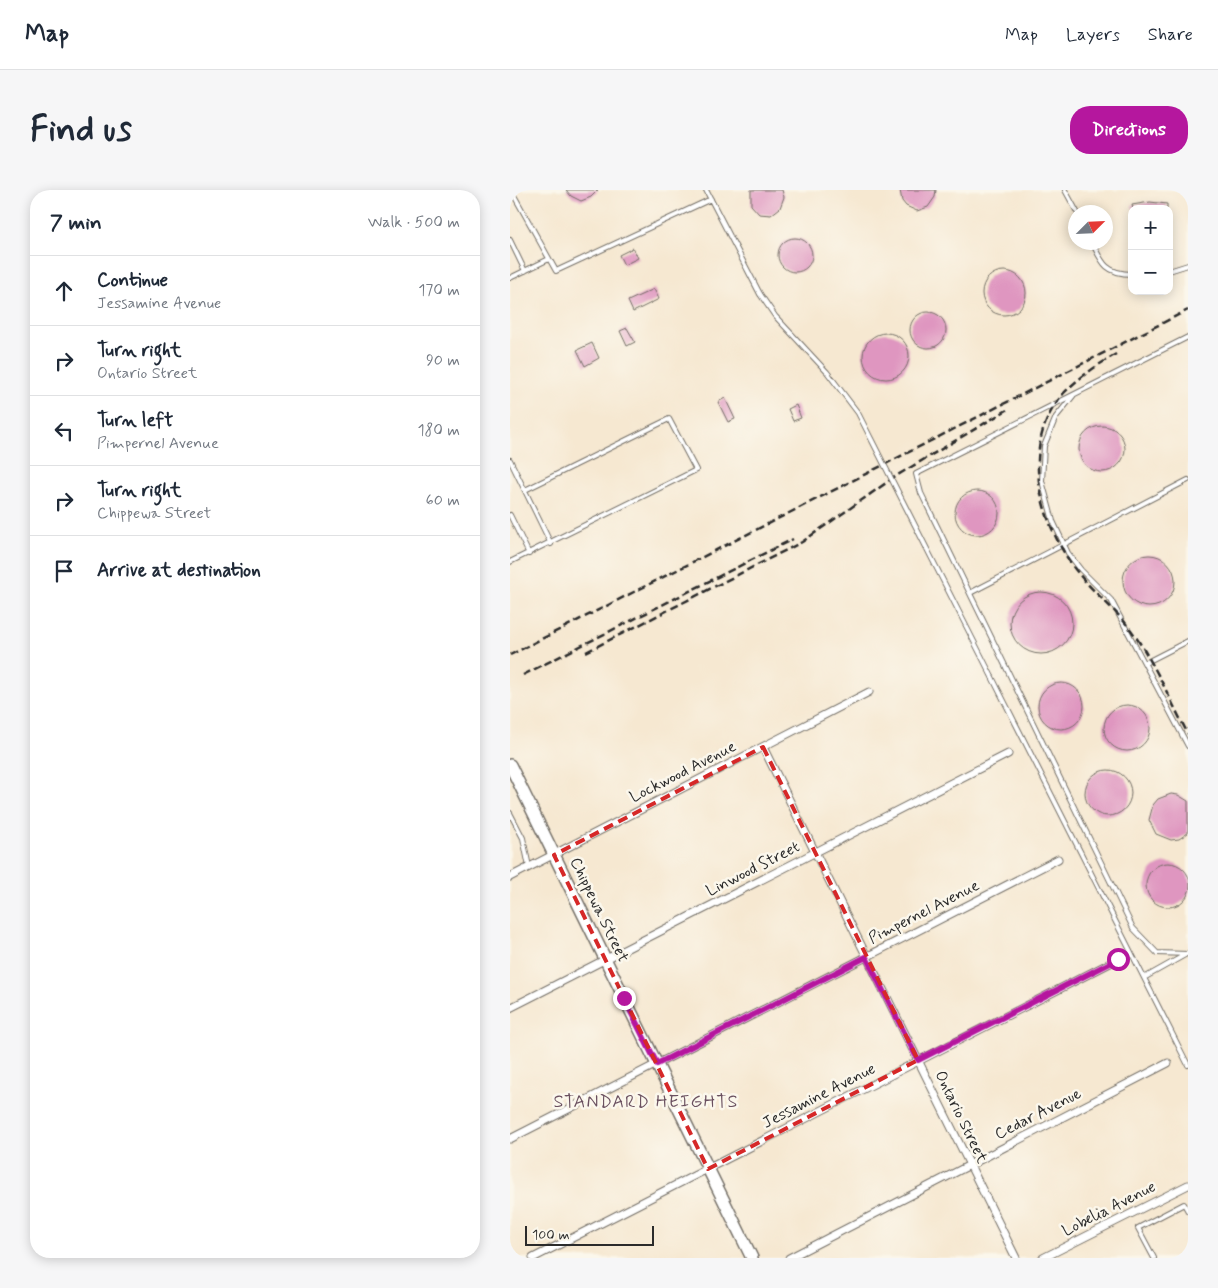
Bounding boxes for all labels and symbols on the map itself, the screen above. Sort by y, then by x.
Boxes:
north arrow [1068,205,1113,250]
street label: Lockwood Avenue [626,736,740,808]
street label: Linwood Street [703,836,803,902]
street label: Chippewa Street [565,854,634,966]
street label: Pimpernel Avenue [865,875,983,949]
route start [1107,948,1130,971]
route end [613,987,636,1010]
street label: Jessamine Avenue [759,1058,879,1134]
street label: Ontario Street [930,1067,993,1167]
street label: Cedar Avenue [991,1083,1085,1145]
district label: STANDARD HEIGHTS [553,1090,739,1114]
street label: Lobelia Avenue [1059,1176,1159,1242]
scale bar [525,1223,654,1246]

